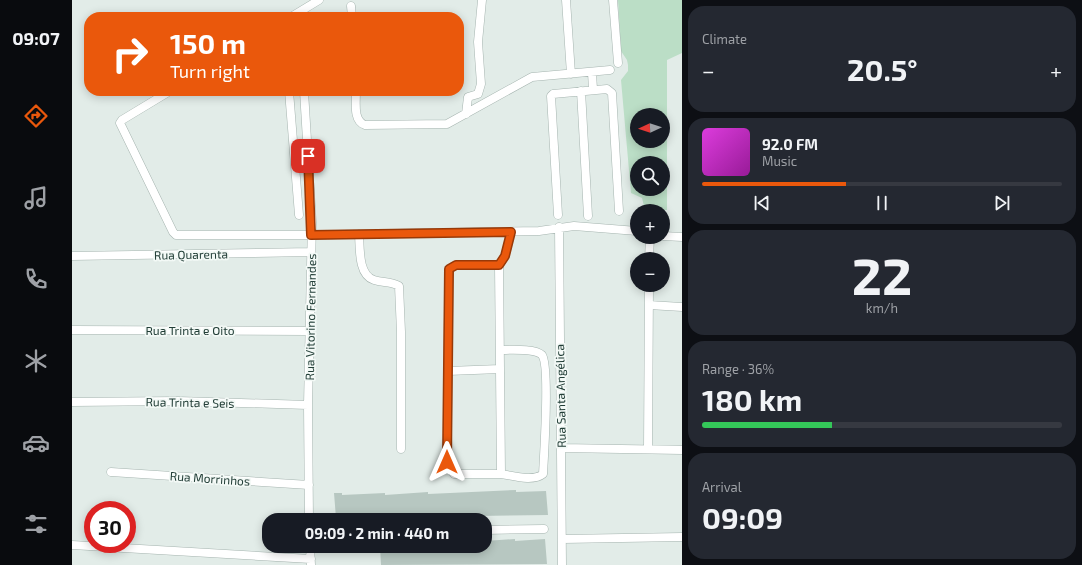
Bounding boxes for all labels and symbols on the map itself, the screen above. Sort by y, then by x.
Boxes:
north arrow [630,108,670,148]
pin [291,139,325,173]
street label: Rua Quarenta [154,246,228,263]
street label: Rua Vitorino Fernandes [302,254,318,380]
street label: Rua Trinta e Oito [145,323,235,337]
street label: Rua Santa Angélica [552,344,568,448]
street label: Rua Trinta e Seis [145,394,235,410]
position arrow [426,441,468,483]
street label: Rua Morrinhos [169,468,251,488]
speed limit sign: 30 [84,501,136,553]

